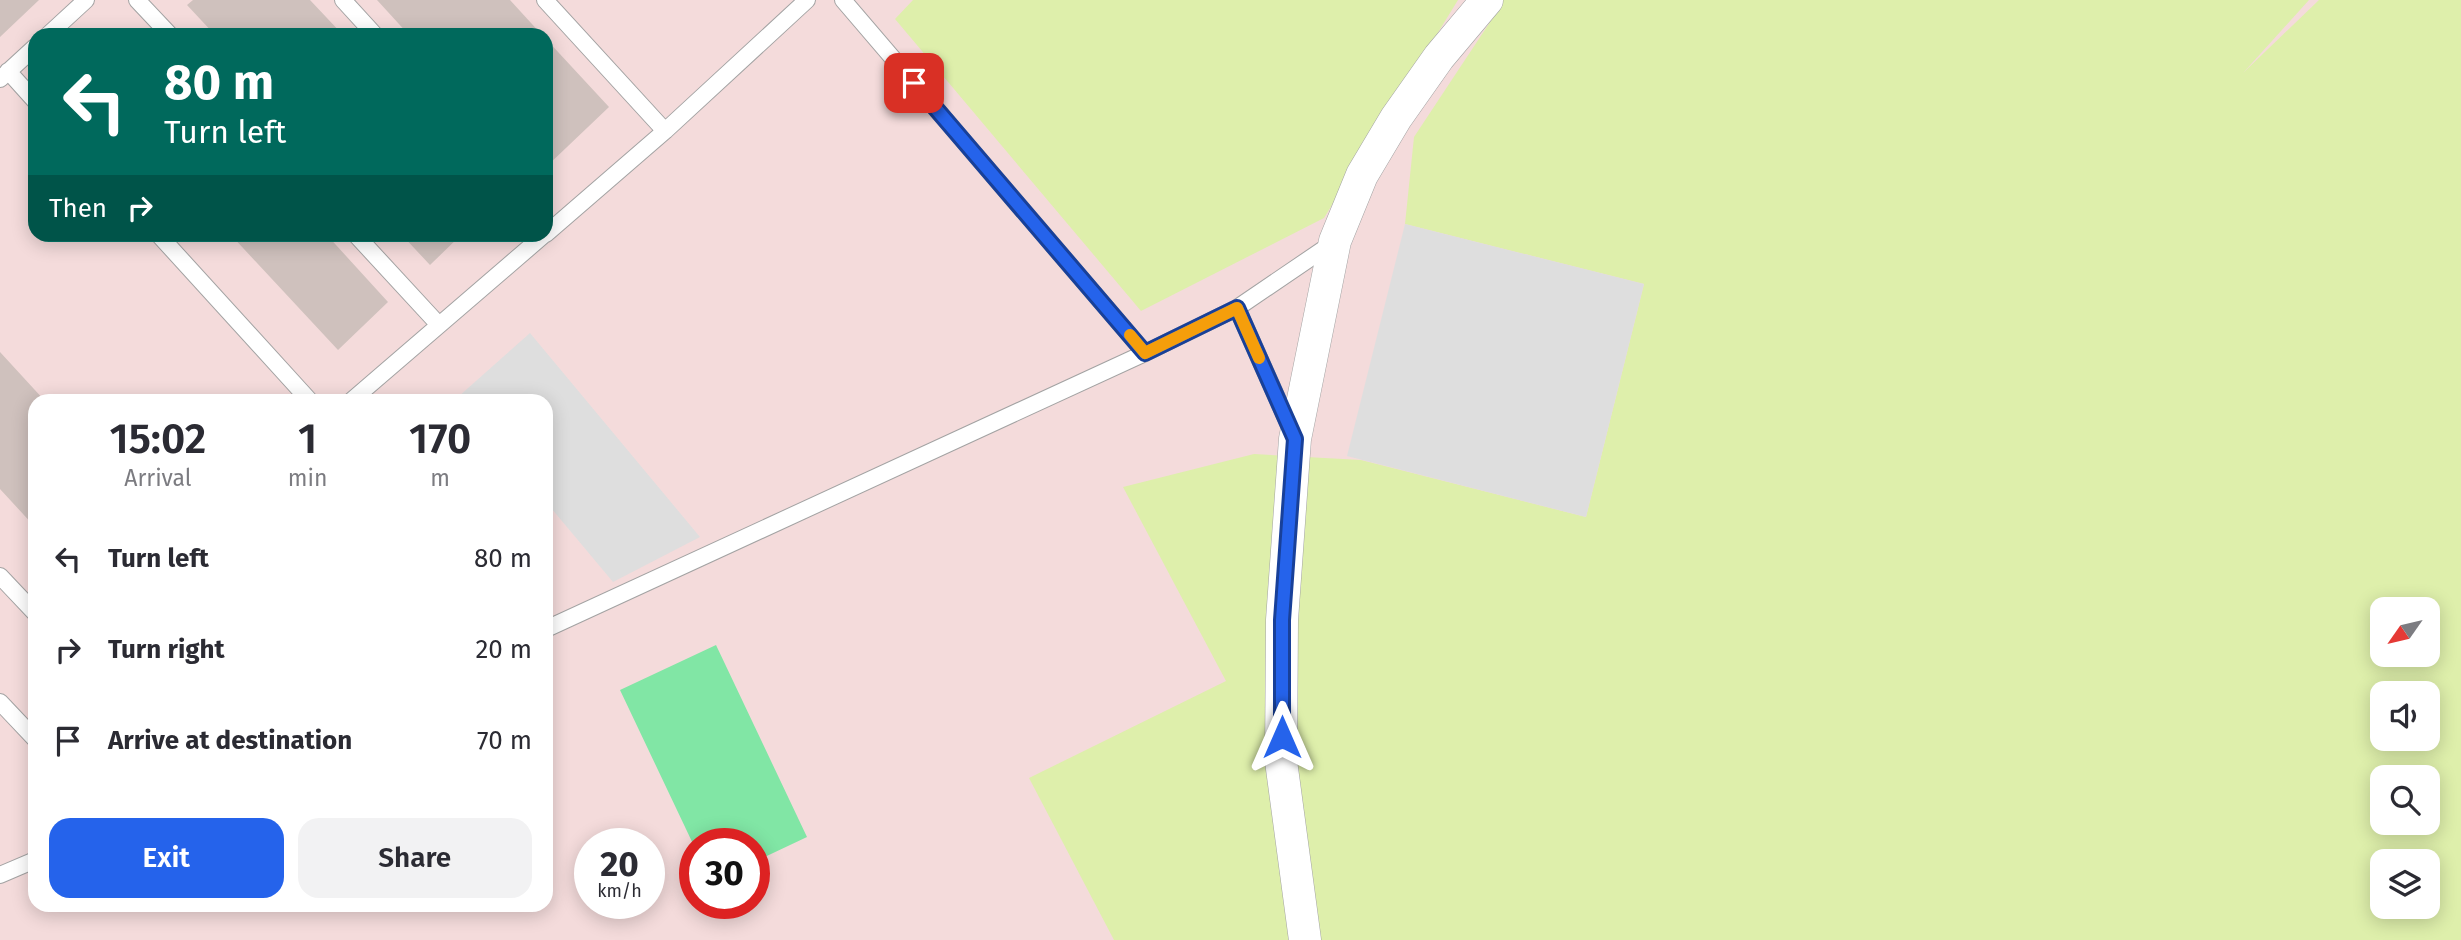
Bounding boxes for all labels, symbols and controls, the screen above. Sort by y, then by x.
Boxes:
text: 80 m [164,53,274,112]
pin [884,53,944,113]
icon: left [49,56,140,147]
icon: arrive [895,64,933,102]
text: Turn left [164,113,286,151]
icon: right [121,189,159,227]
text: Then [49,193,107,224]
text: 15:02 [110,414,206,464]
text: 1 [298,414,317,464]
text: 170 [409,414,471,464]
text: Arrival [124,464,192,492]
text: min [288,464,327,492]
text: m [430,464,450,492]
icon: left [49,540,87,578]
text: Turn left [108,543,209,574]
text: 80 m [474,543,532,574]
north arrow [2370,597,2440,667]
map controls [2370,597,2440,919]
icon: right [49,631,87,669]
text: Turn right [108,634,225,665]
text: 20 m [475,634,532,665]
button: sound [2370,681,2440,751]
position arrow [1245,700,1319,774]
icon: arrive [49,722,87,760]
text: Arrive at destination [108,725,352,756]
text: 70 m [477,725,532,756]
button: search [2370,765,2440,835]
button: Exit [49,818,284,898]
button: Share [298,818,532,898]
speed limit sign: 30 [679,828,770,919]
text: 20 [600,843,639,885]
button: layers [2370,849,2440,919]
text: km/h [597,880,642,902]

